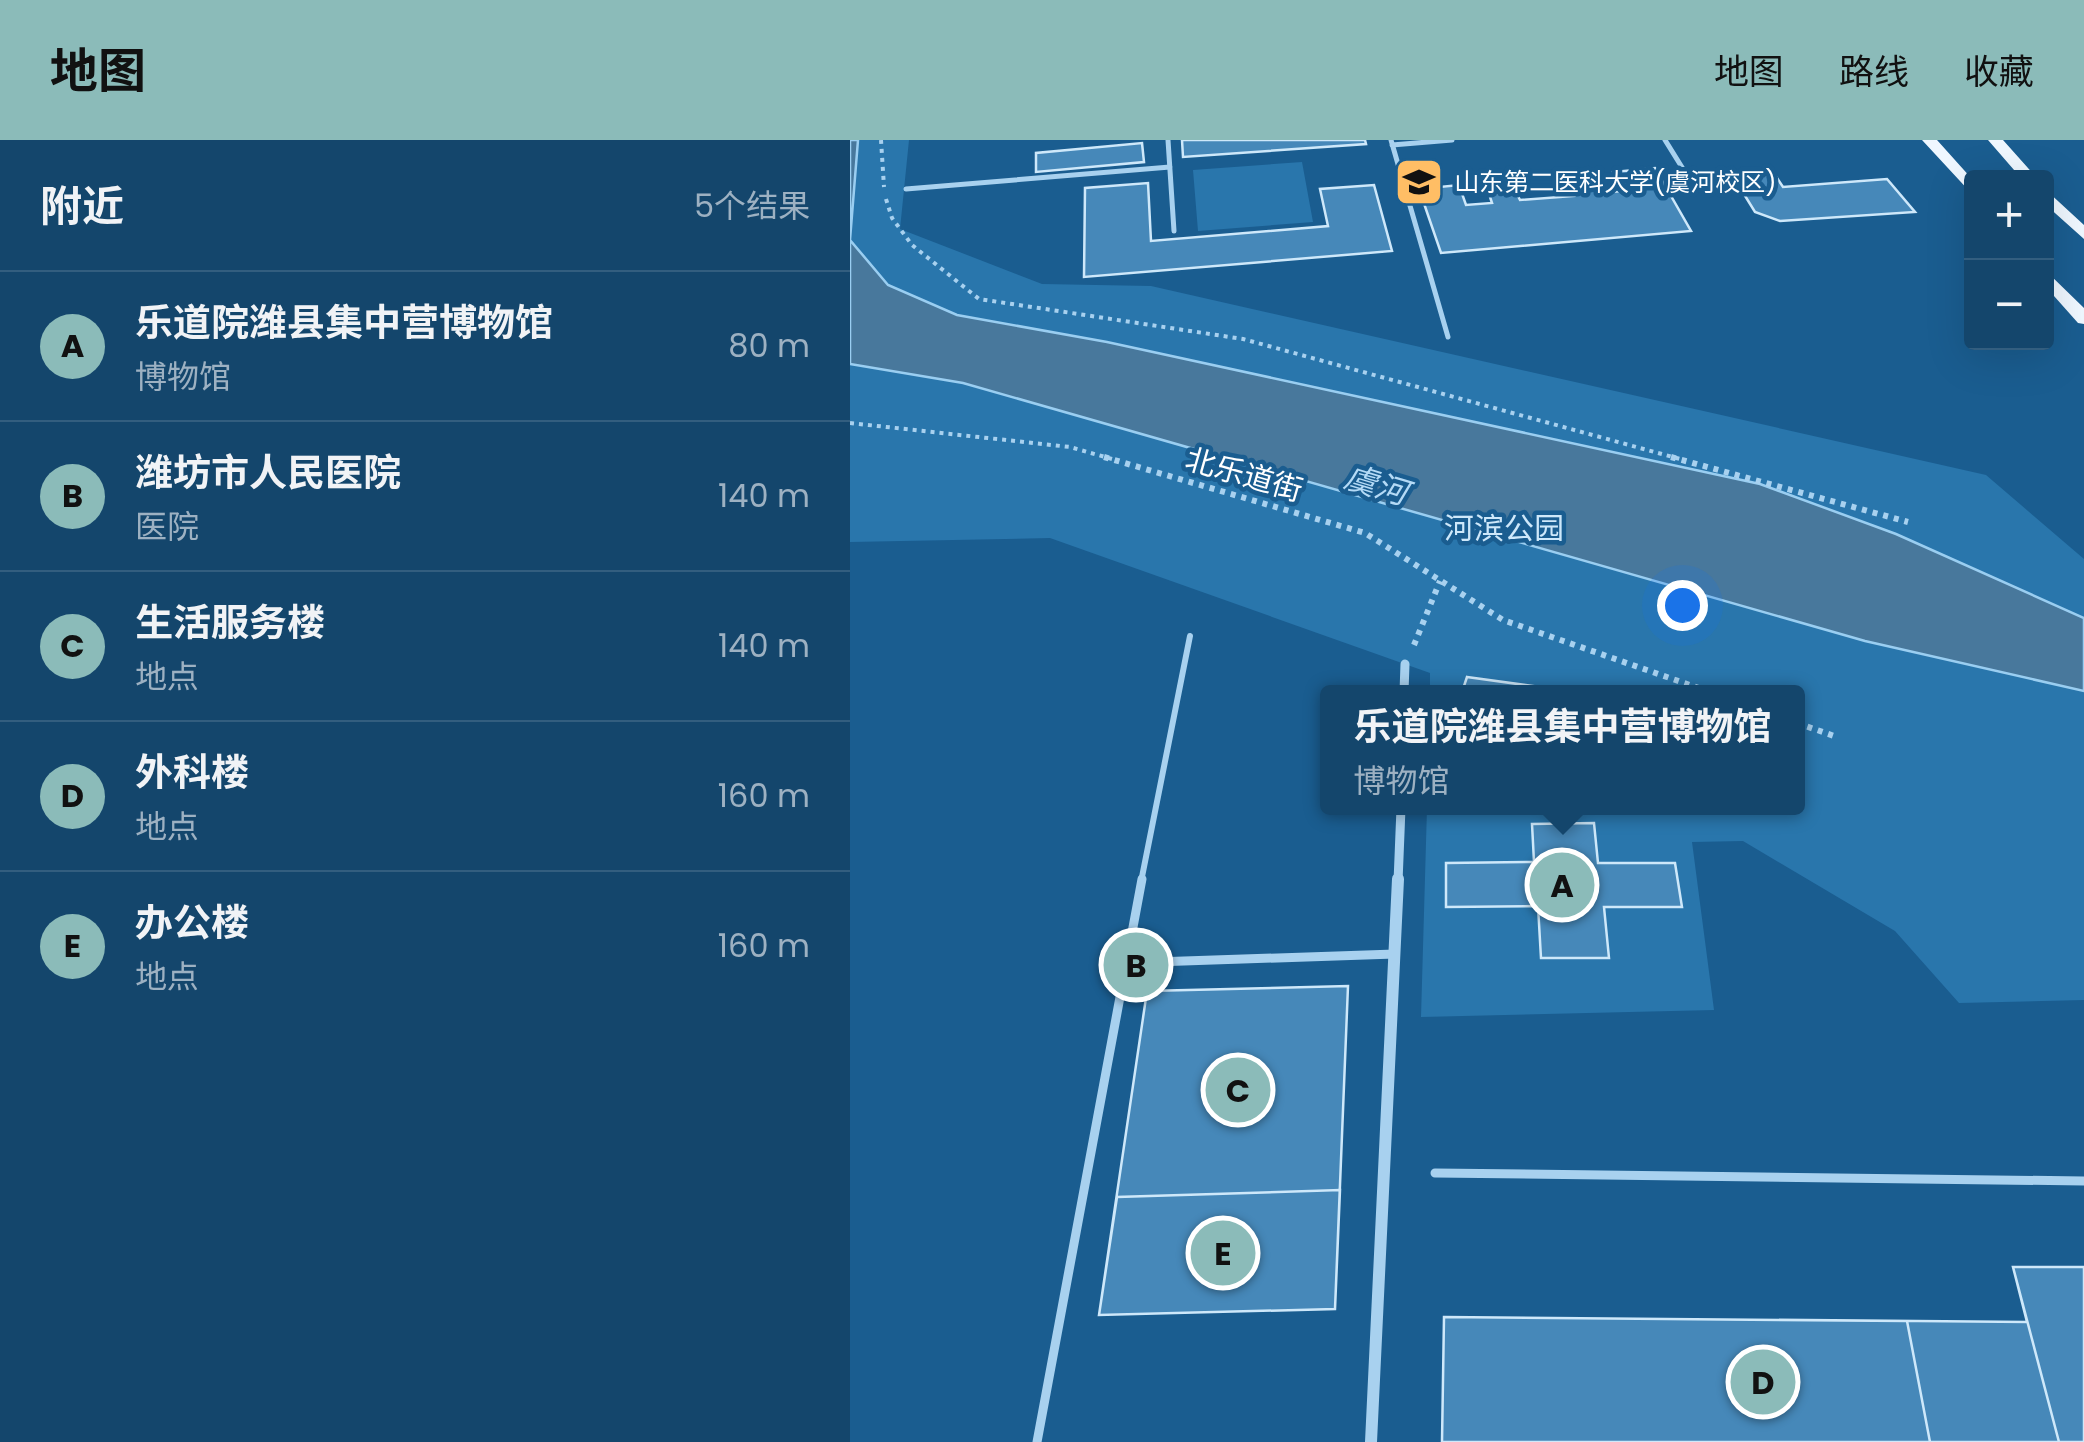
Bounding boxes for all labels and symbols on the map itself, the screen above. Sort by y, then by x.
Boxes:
school or university icon: 山东第二医科大学(虞河校区) [1393,156,1445,208]
place label: 山东第二医科大学(虞河校区) [1454,165,1777,200]
street label: 北乐道街 [1181,437,1308,512]
water label: 虞河 [1339,454,1419,517]
park label: 河滨公园 [1444,507,1564,550]
your location [1657,580,1708,631]
pin: A [1530,848,1594,922]
pin: B [1104,928,1168,1002]
pin: C [1206,1052,1270,1128]
pin: E [1190,1216,1256,1290]
pin: D [1730,1344,1796,1420]

